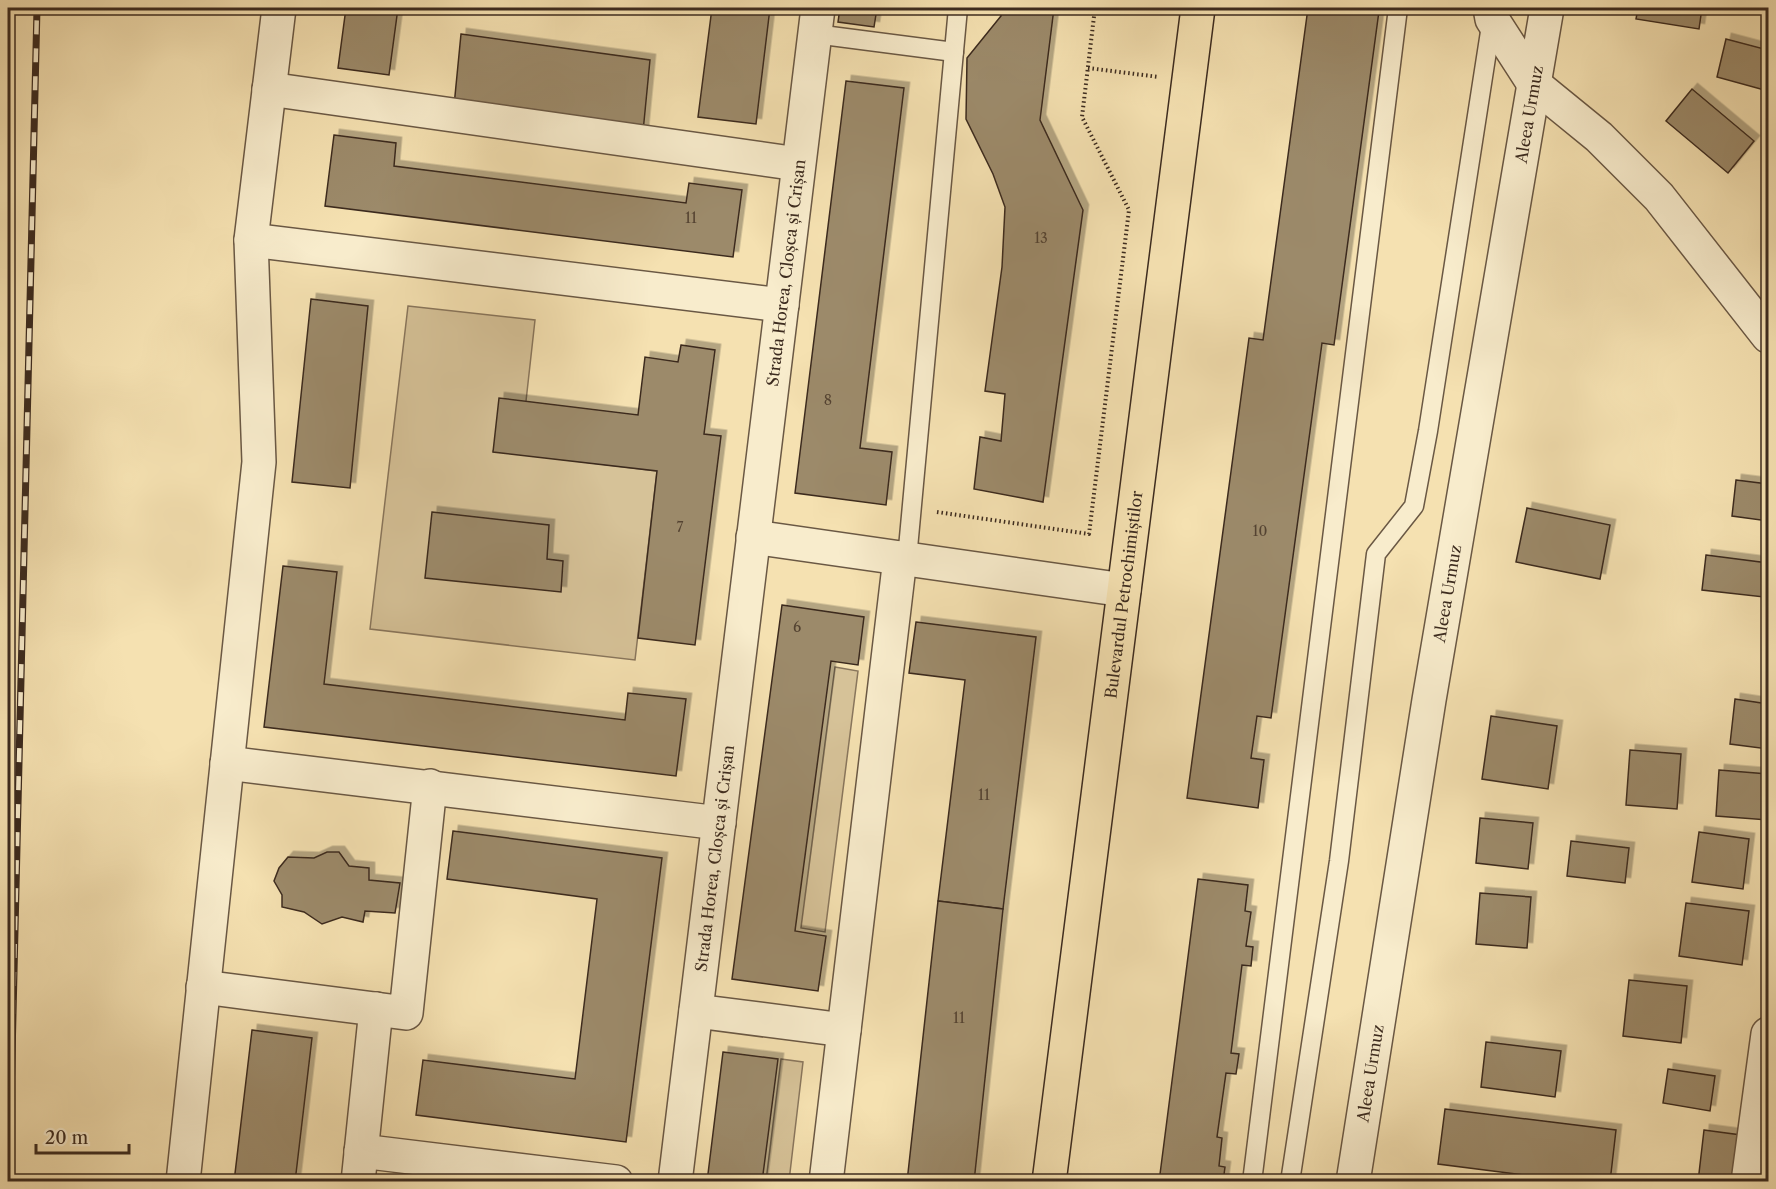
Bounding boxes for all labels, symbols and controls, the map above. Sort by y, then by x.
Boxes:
street label: Aleea Urmuz [1511,64,1547,166]
street label: Strada Horea, Cloșca și Crișan [762,158,809,387]
house number: 11 [685,209,697,227]
house number: 13 [1034,229,1048,247]
house number: 8 [824,391,832,409]
street label: Bulevardul Petrochimiștilor [1100,489,1147,700]
house number: 7 [677,518,684,536]
house number: 10 [1253,522,1267,540]
street label: Aleea Urmuz [1429,543,1465,645]
house number: 6 [793,618,801,636]
street label: Strada Horea, Cloșca și Crișan [691,744,738,973]
house number: 11 [978,786,990,804]
house number: 11 [953,1009,965,1027]
street label: Aleea Urmuz [1352,1023,1388,1125]
scale bar [36,1117,129,1155]
text: 20 m [45,1127,89,1149]

